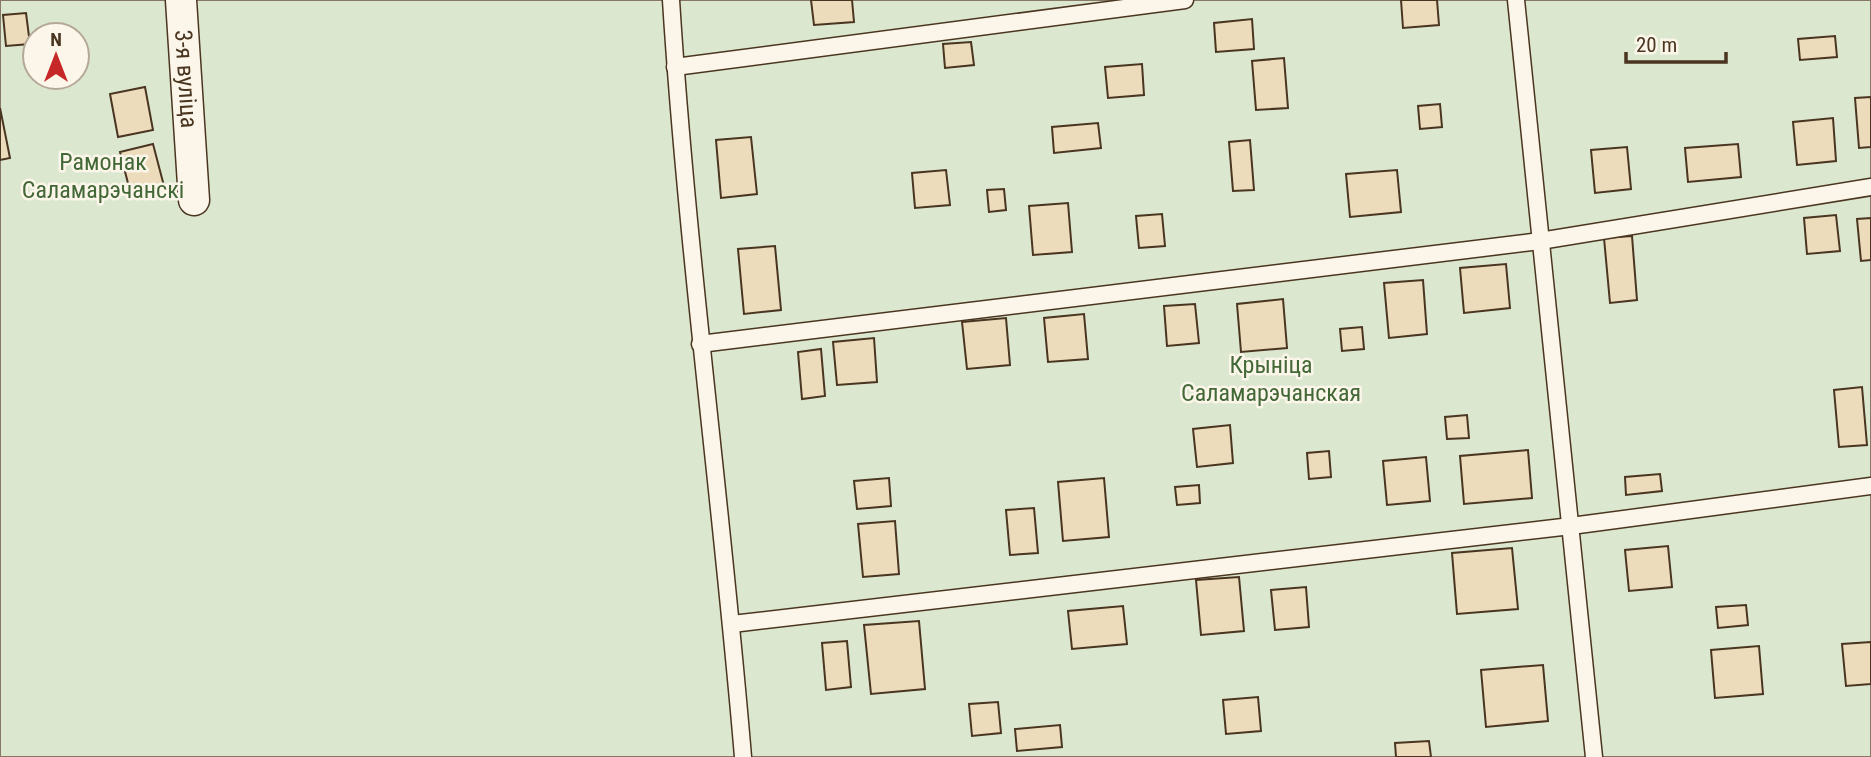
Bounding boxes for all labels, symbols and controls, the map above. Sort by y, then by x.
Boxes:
north arrow [21,21,91,91]
scale bar [1626,21,1726,65]
text: N [50,28,62,51]
street label: 3-я вуліца [169,29,203,129]
text: 20 m [1636,33,1677,57]
park label: Рамонак Саламарэчанскі [22,148,184,204]
park label: Крыніца Саламарэчанская [1181,351,1361,407]

